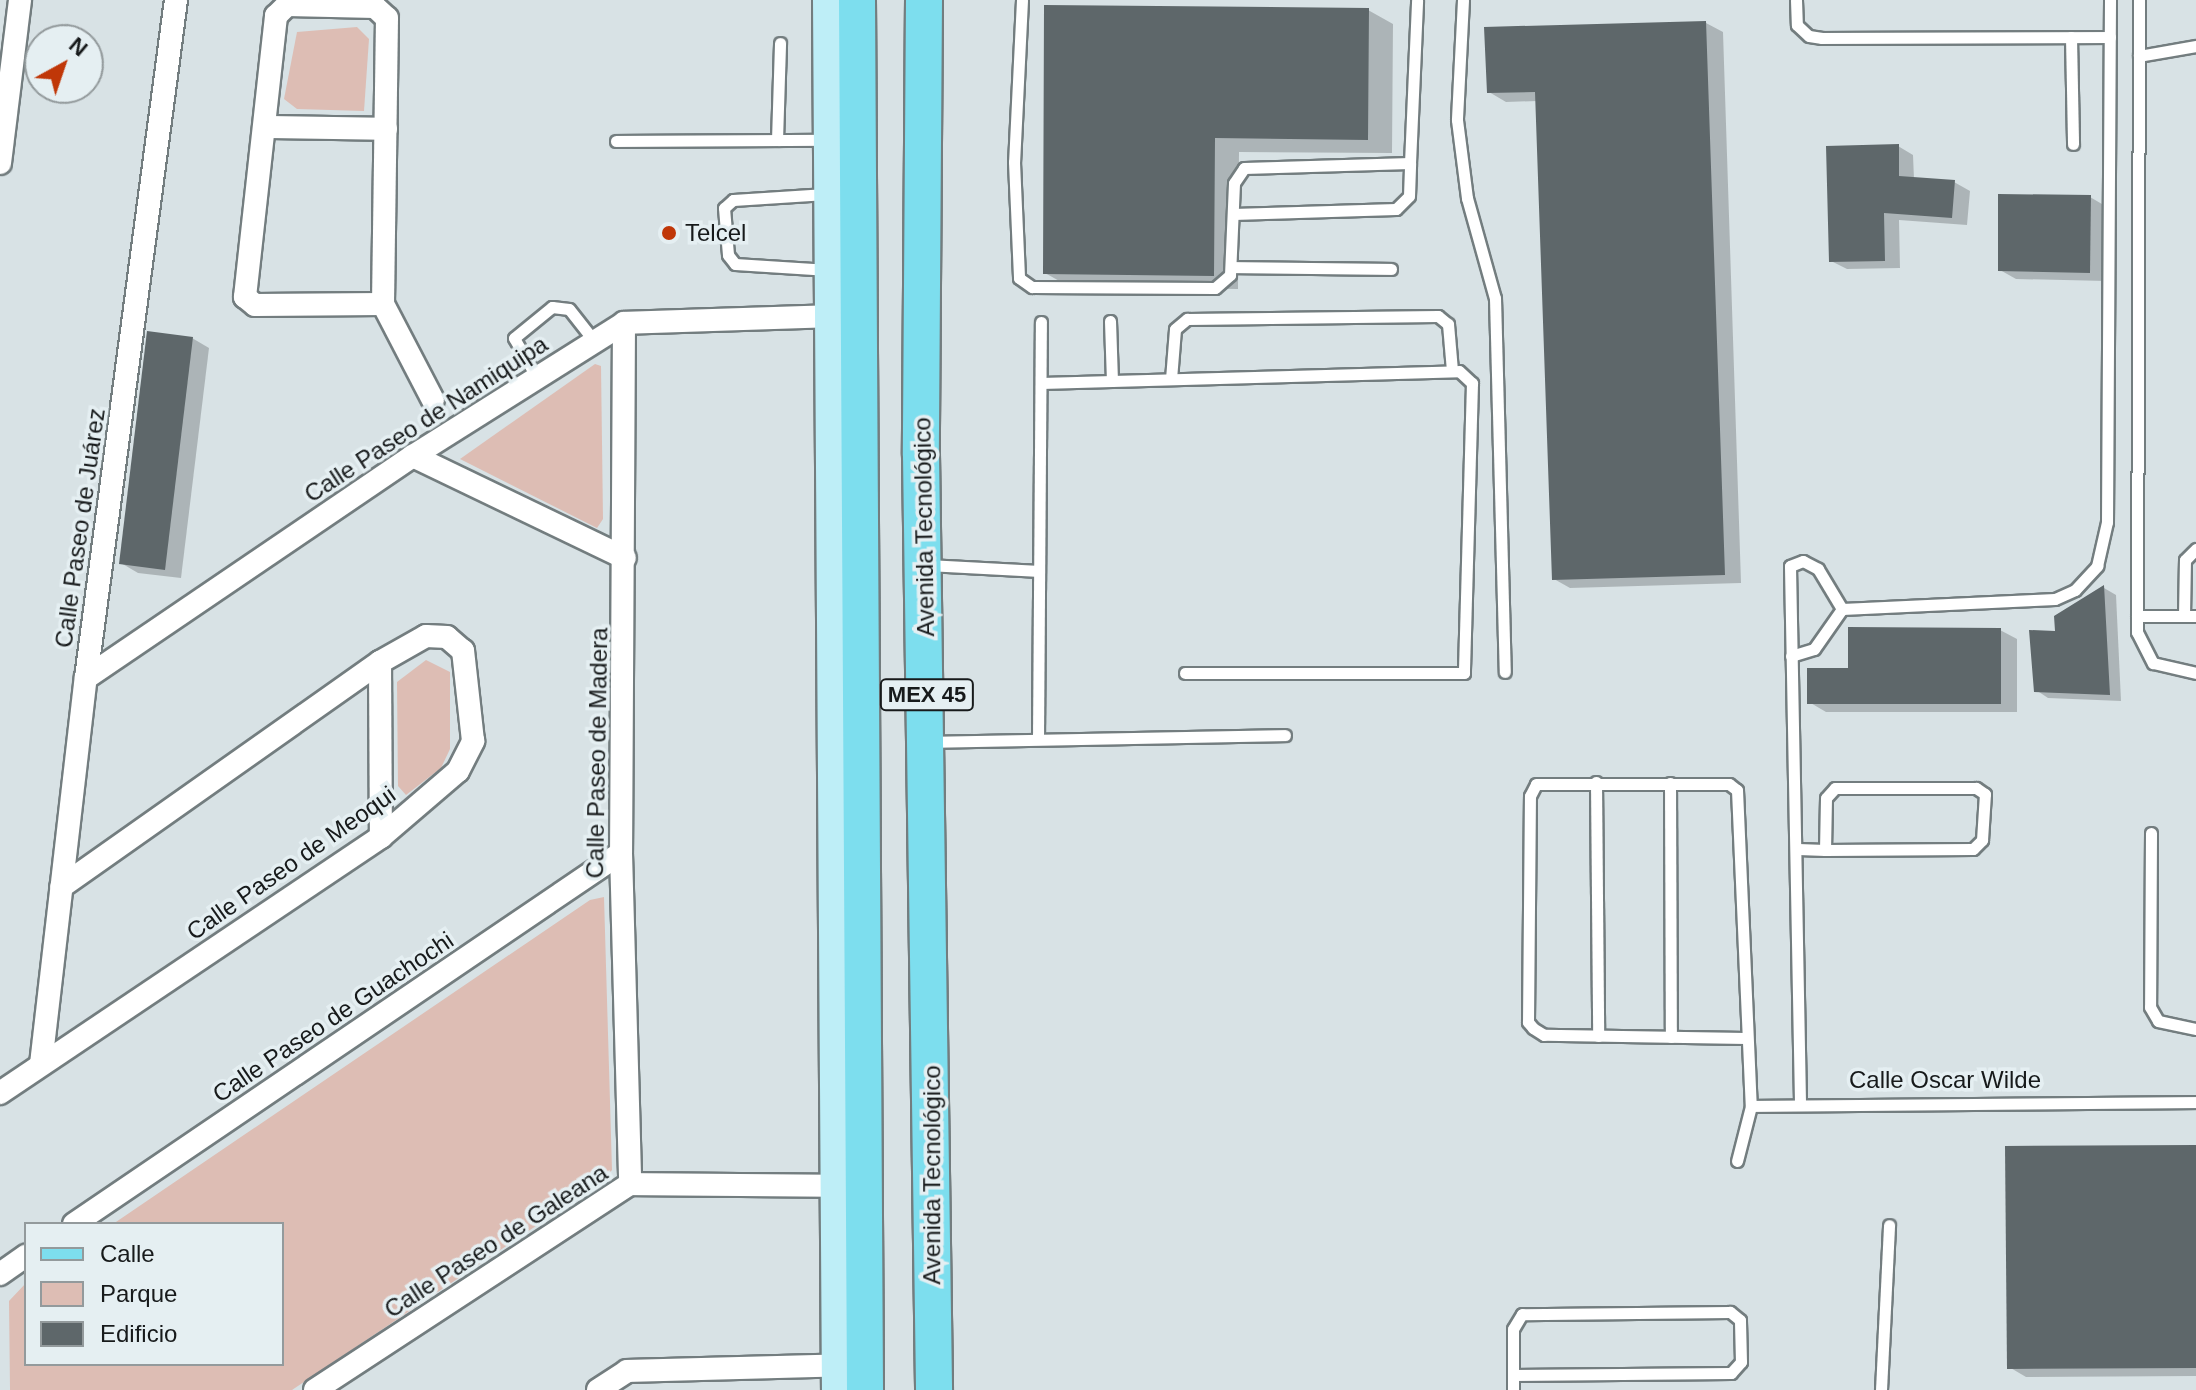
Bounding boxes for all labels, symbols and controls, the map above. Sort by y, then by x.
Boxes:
north arrow [24,24,104,104]
text: N [64,32,93,61]
place label: Telcel [685,219,746,247]
marker: Telcel [660,224,678,242]
street label: Calle Paseo de Namiquipa [299,330,553,508]
street label: Calle Paseo de Juárez [49,406,111,650]
street label: Avenida Tecnológico [908,417,940,637]
street label: Calle Paseo de Madera [580,627,614,879]
road number: MEX 45 [879,677,975,713]
street label: Calle Paseo de Meoqui [181,780,401,946]
street label: Calle Paseo de Guachochi [207,926,459,1108]
street label: Avenida Tecnológico [918,1065,946,1285]
street label: Calle Oscar Wilde [1849,1066,2041,1094]
street label: Calle Paseo de Galeana [379,1158,613,1324]
legend [24,1222,284,1366]
text: Calle [100,1240,155,1267]
text: Parque [100,1280,177,1307]
text: Edificio [100,1320,177,1347]

